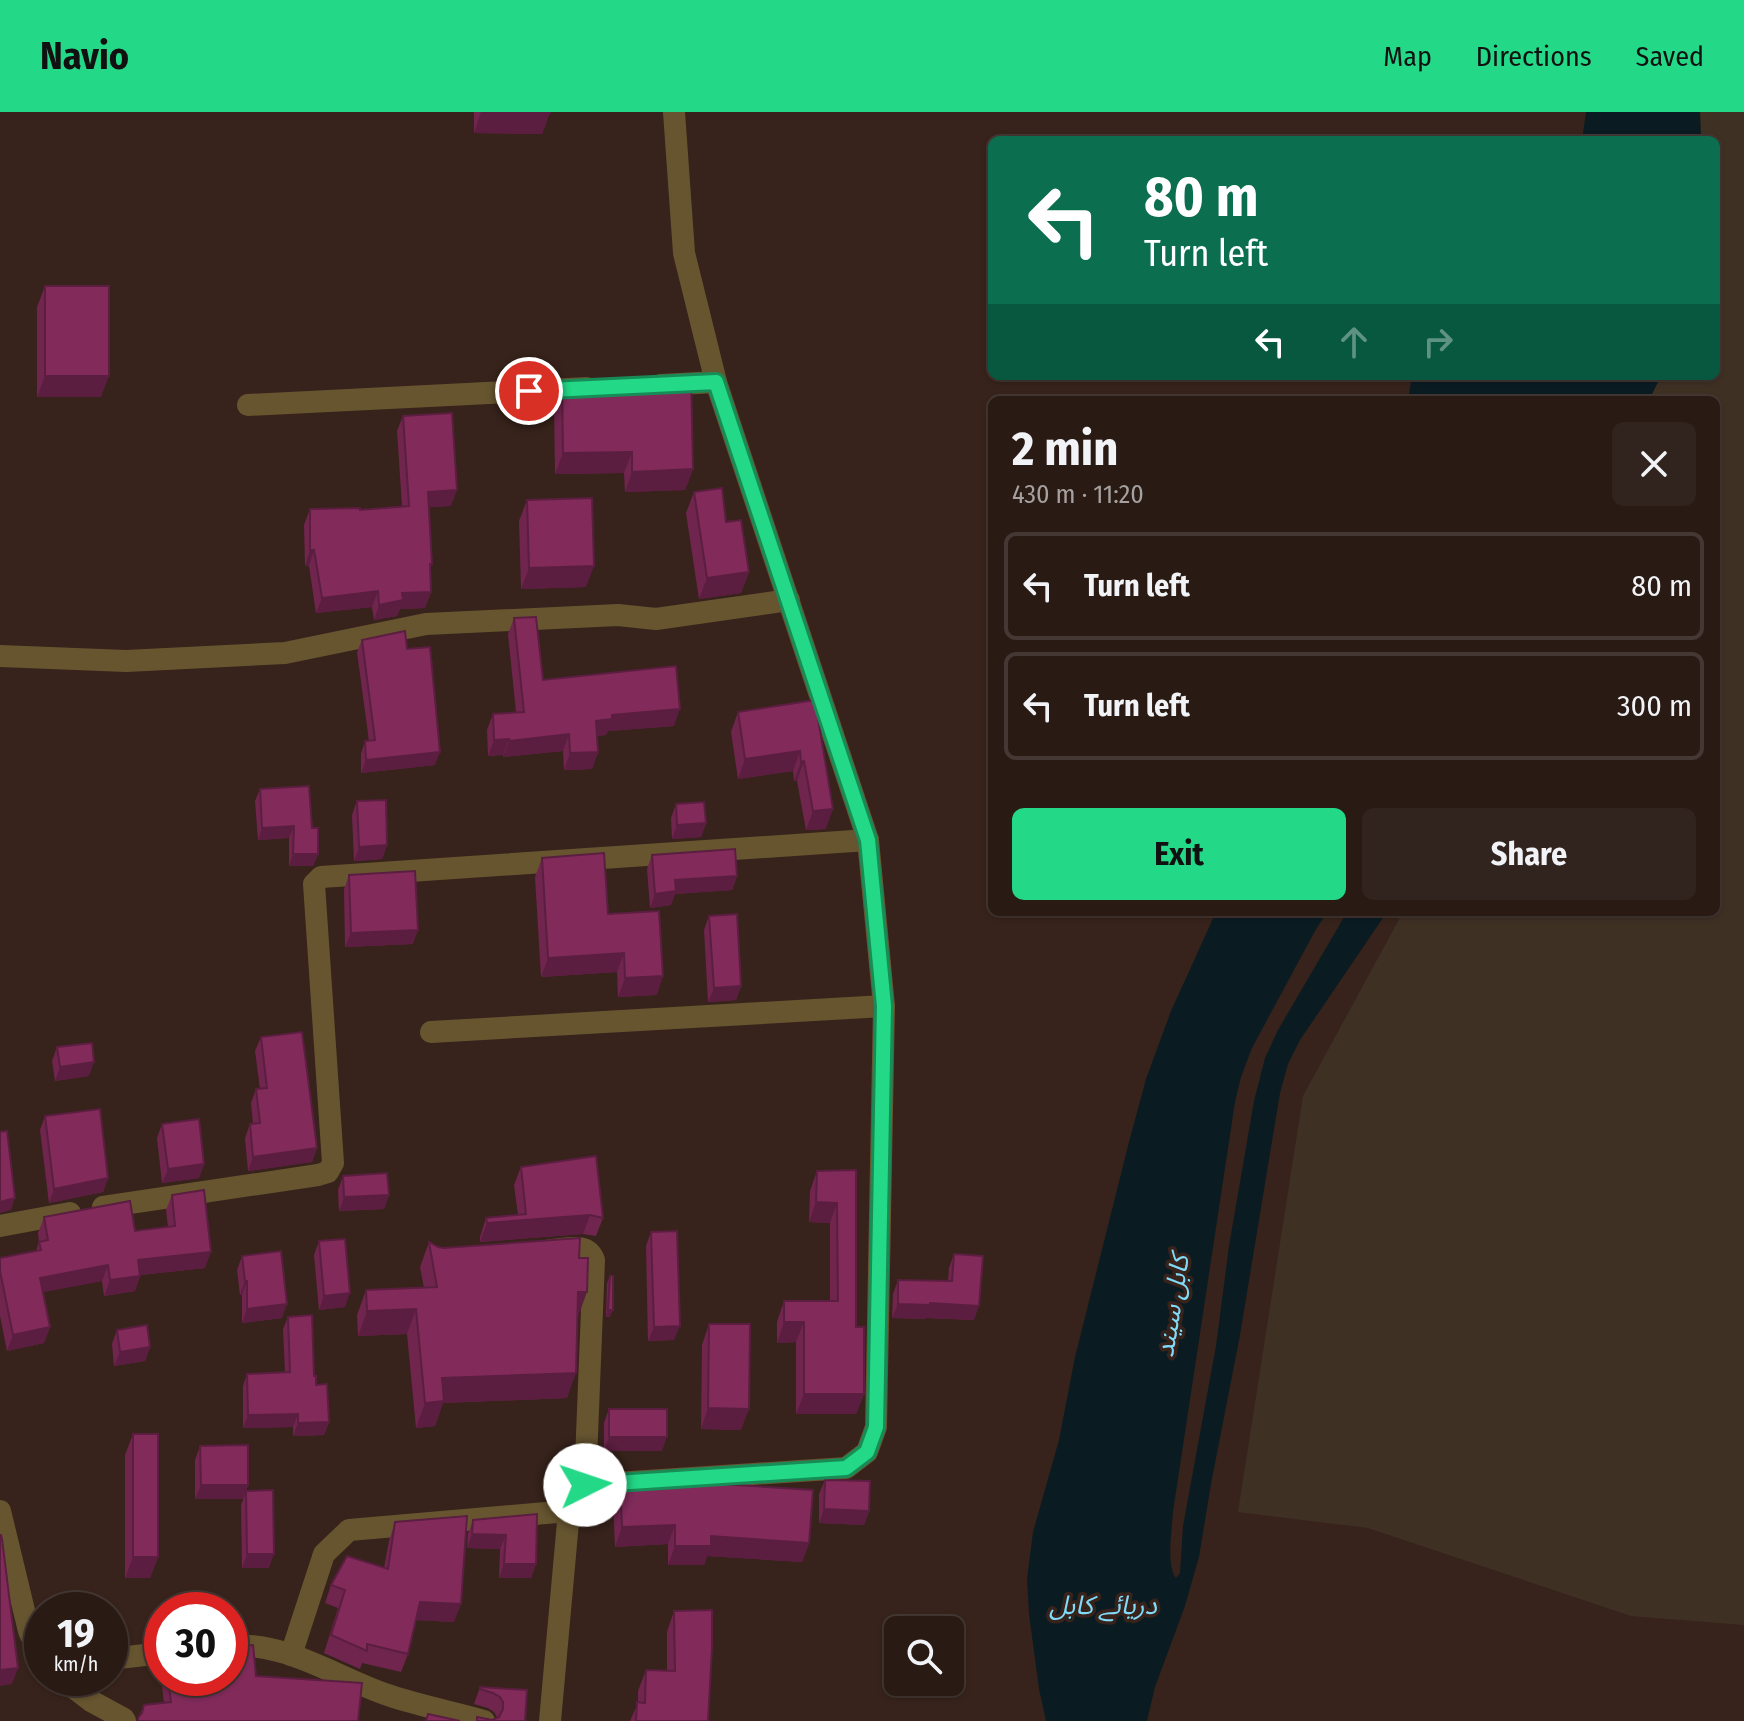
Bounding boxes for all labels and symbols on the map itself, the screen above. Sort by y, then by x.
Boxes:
pin [495,357,563,425]
water label: کابل سيند [1149,1248,1197,1359]
position arrow [543,1443,627,1527]
water label: دریائے کابل [1049,1590,1158,1622]
speed limit sign: 30 [144,1592,248,1696]

